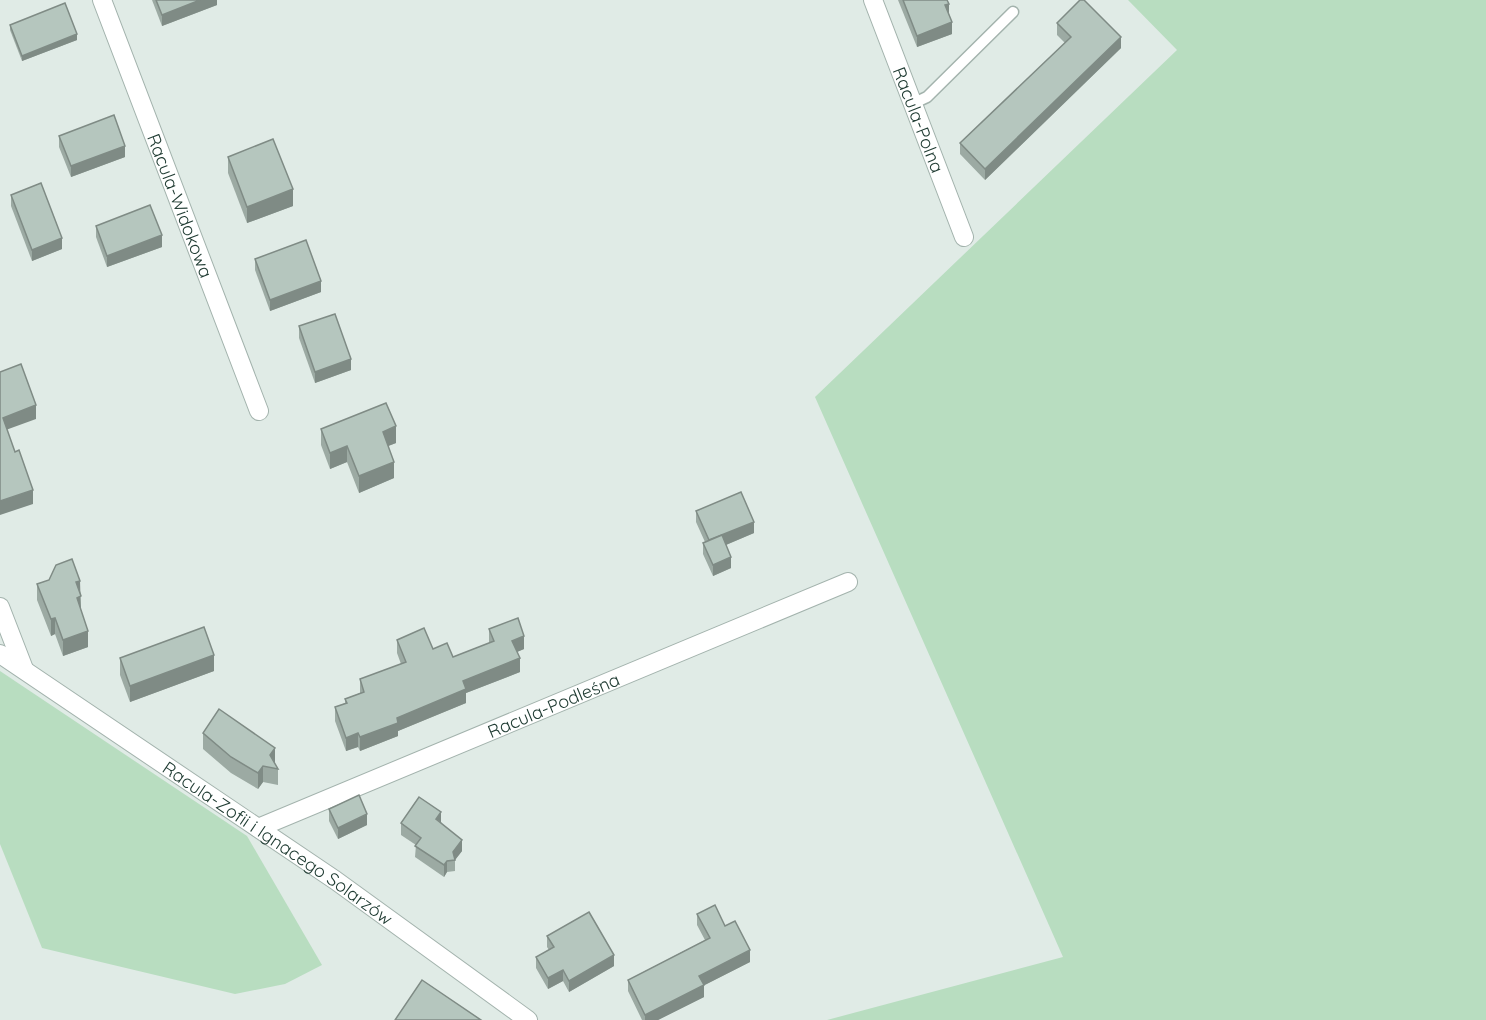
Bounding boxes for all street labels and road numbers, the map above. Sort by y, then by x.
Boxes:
street label: Racula-Polna [888,63,950,176]
street label: Racula-Widokowa [143,130,218,281]
street label: Racula-Podleśna [484,667,623,743]
street label: Racula-Zofii i Ignacego Solarzów [158,756,398,930]

